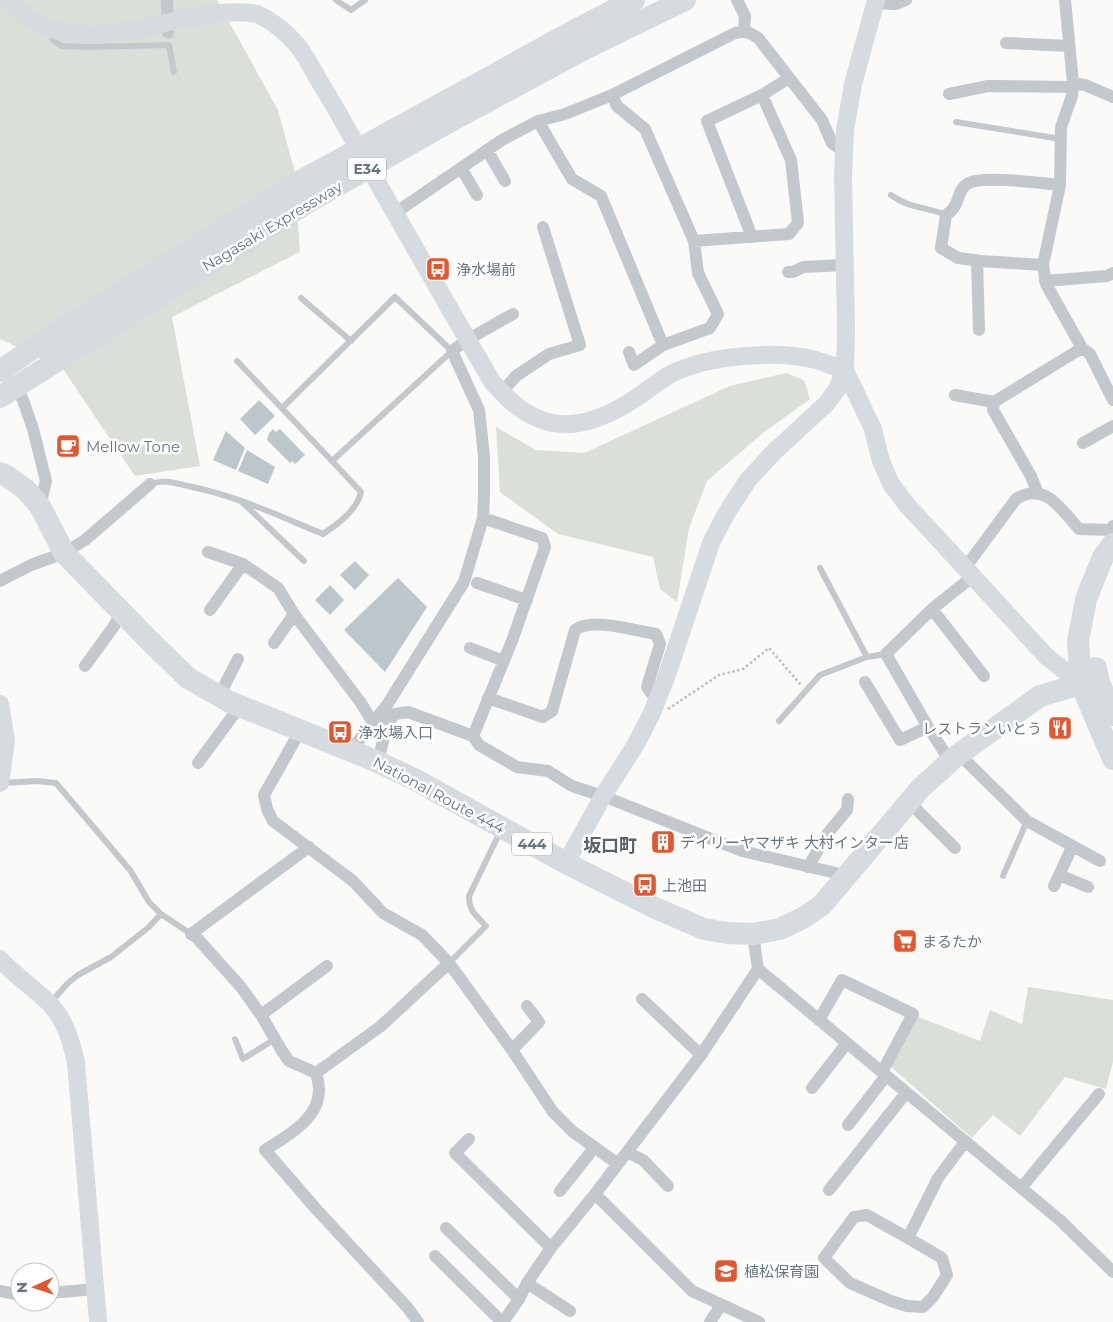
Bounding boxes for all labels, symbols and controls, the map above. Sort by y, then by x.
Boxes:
road number: E34 [348,157,386,180]
street label: Nagasaki Expressway [198,176,346,275]
bus stop icon: 浄水場前 [425,256,451,282]
place label: 浄水場前 [456,260,516,279]
cafe icon: Mellow Tone [55,433,81,459]
place label: Mellow Tone [86,437,180,456]
restaurant icon: レストランいとう [1047,715,1073,741]
bus stop icon: 浄水場入口 [327,719,353,745]
place label: レストランいとう [922,719,1042,738]
place label: 浄水場入口 [358,723,433,742]
street label: National Route 444 [370,752,508,838]
building icon: デイリーヤマザキ 大村インター店 [650,829,676,855]
road number: 444 [512,832,552,856]
place label: デイリーヤマザキ 大村インター店 [680,833,909,852]
district label: 坂口町 [583,835,637,857]
bus stop icon: 上池田 [632,872,658,898]
place label: 上池田 [662,876,707,895]
supermarket icon: まるたか [892,928,918,954]
place label: まるたか [922,932,982,951]
school or university icon: 植松保育園 [713,1258,739,1284]
north arrow [10,1262,60,1312]
place label: 植松保育園 [744,1262,819,1281]
text: N [13,1282,31,1294]

